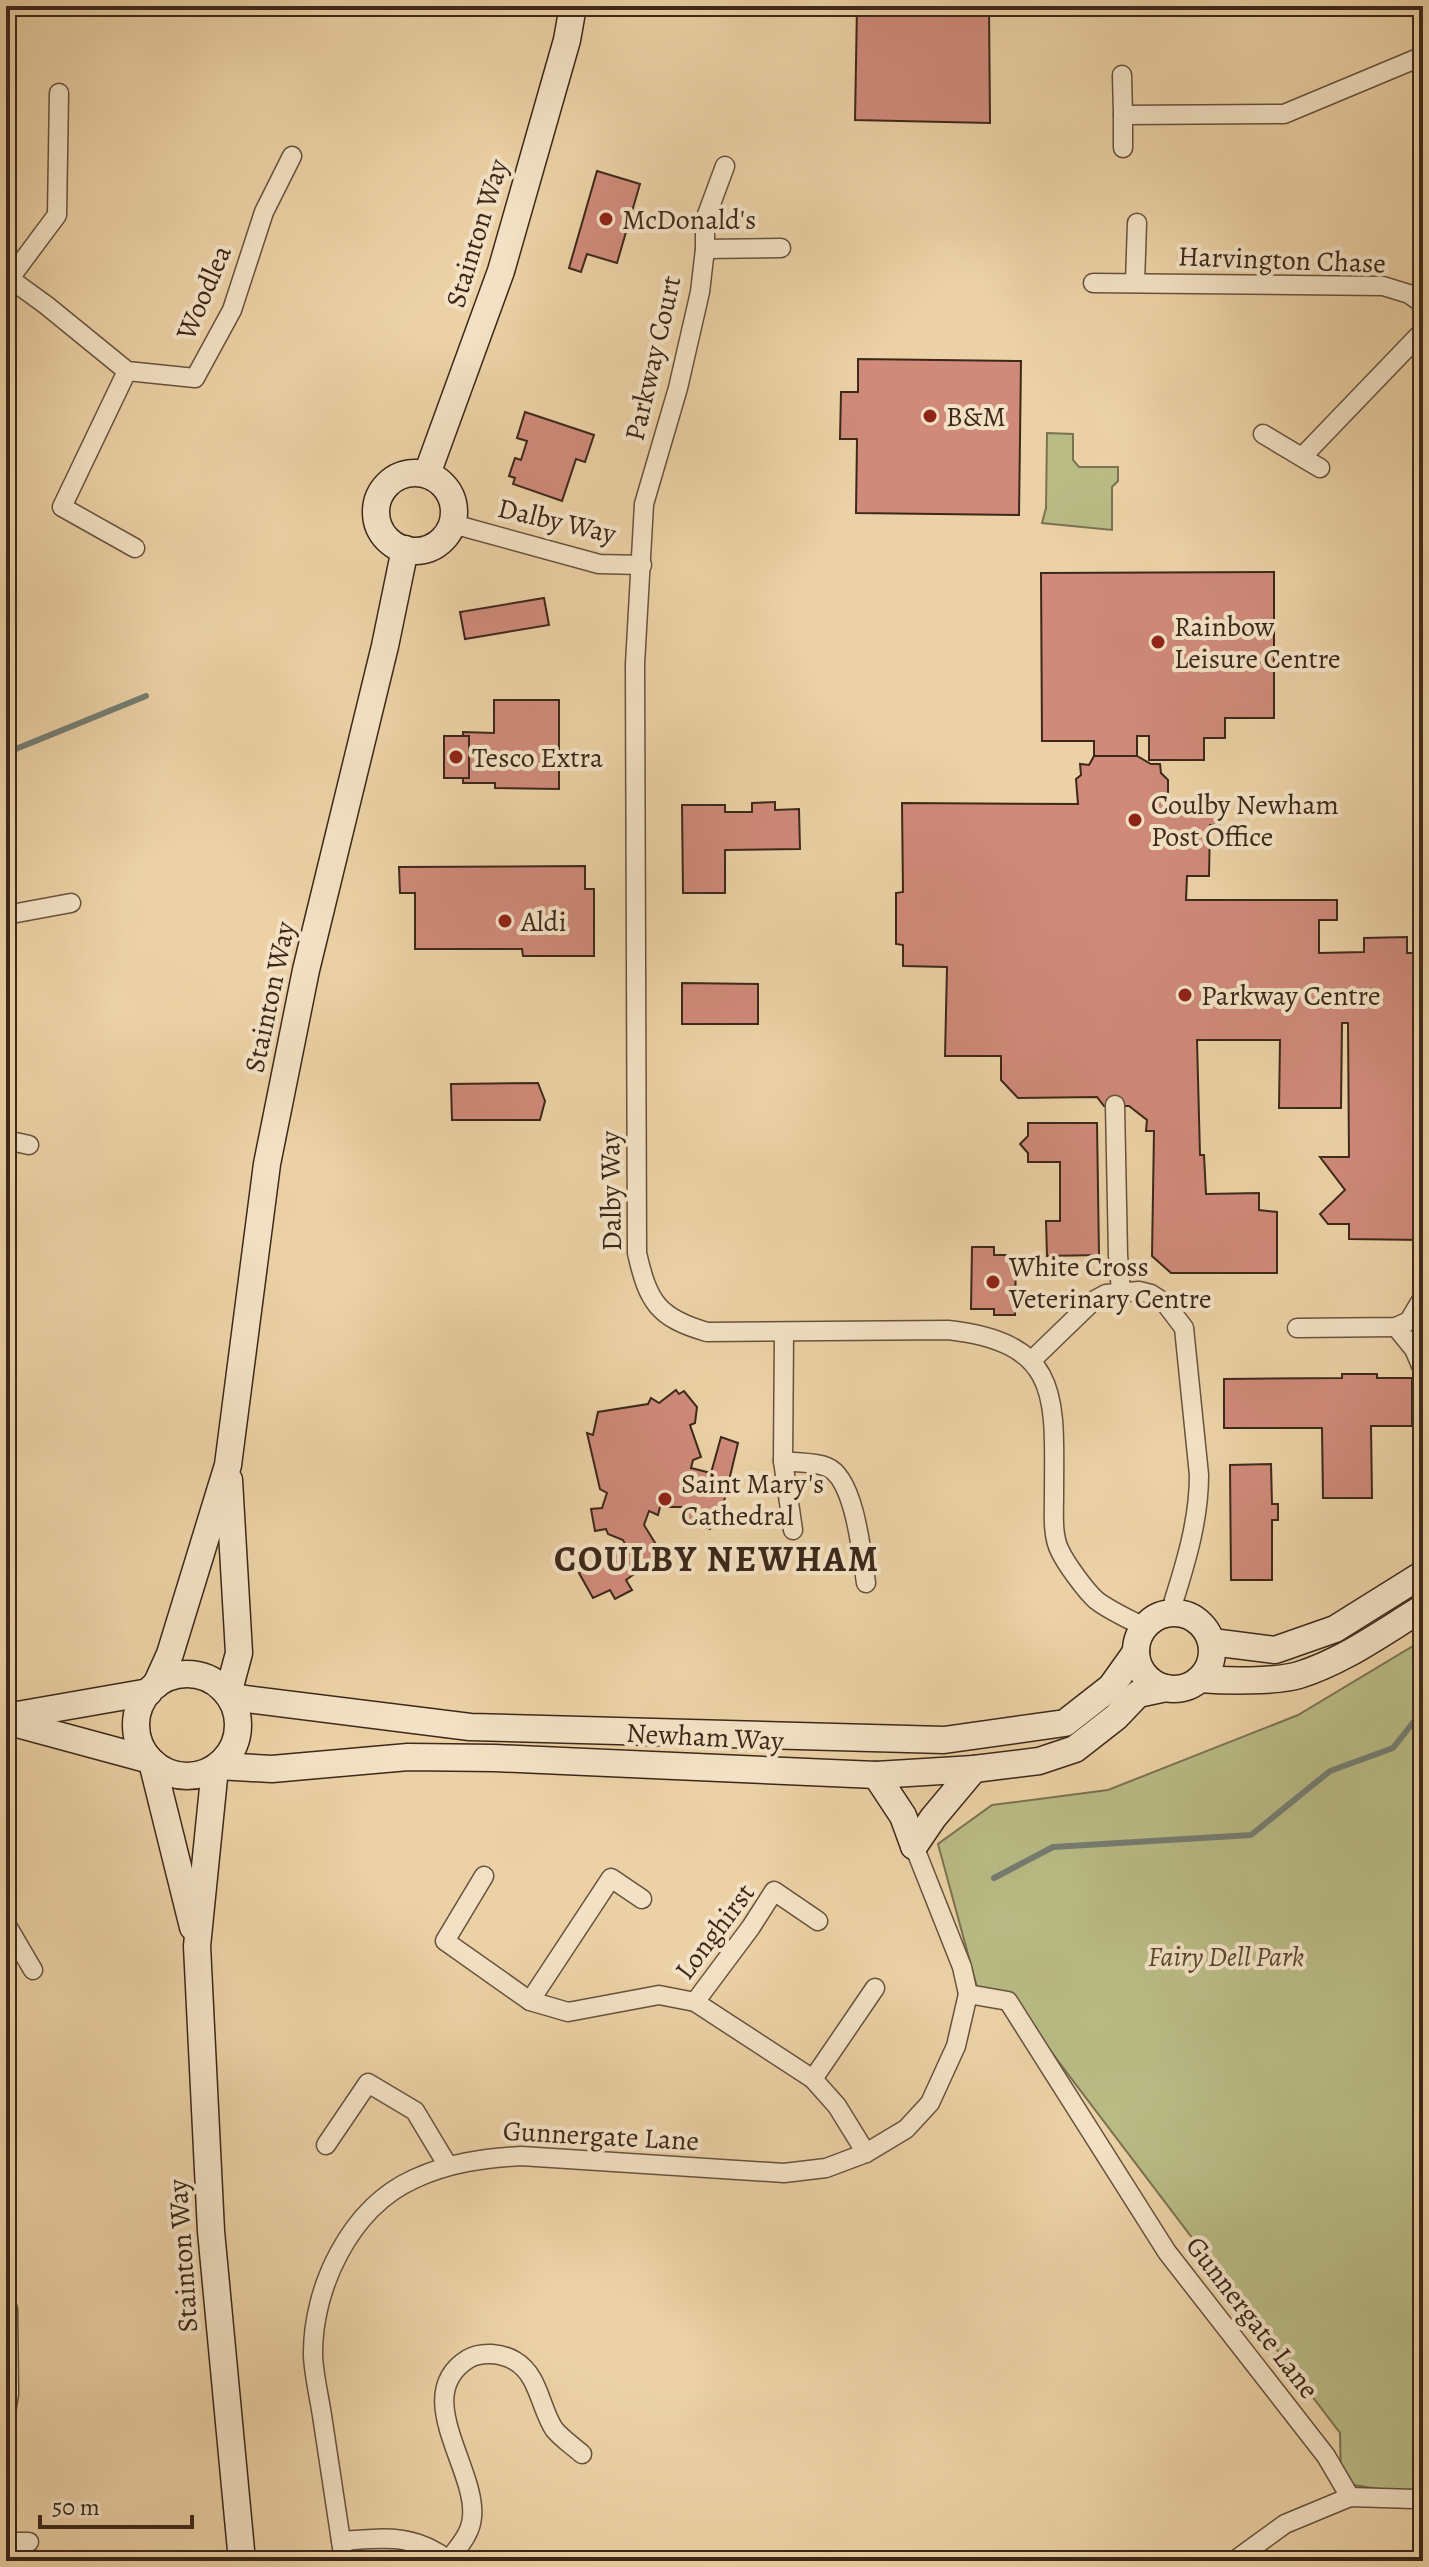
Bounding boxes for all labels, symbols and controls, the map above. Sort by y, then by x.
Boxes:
street label: Stainton Way [436,154,518,312]
place label: McDonald's [622,201,756,239]
marker: McDonald's [597,210,615,228]
street label: Harvington Chase [1177,237,1387,283]
street label: Woodlea [167,239,241,346]
street label: Parkway Court [616,272,690,445]
place label: B&M [946,398,1006,436]
marker: B&M [921,407,939,425]
street label: Dalby Way [494,489,620,553]
place label: Rainbow Leisure Centre [1174,608,1341,678]
marker: Rainbow Leisure Centre [1149,633,1167,651]
place label: Tesco Extra [472,739,603,777]
marker: Tesco Extra [447,748,465,766]
place label: Coulby Newham Post Office [1151,786,1339,856]
marker: Coulby Newham Post Office [1126,811,1144,829]
place label: Aldi [520,903,567,941]
marker: Aldi [496,912,514,930]
street label: Stainton Way [235,918,305,1076]
place label: Parkway Centre [1201,977,1380,1015]
marker: Parkway Centre [1176,986,1194,1004]
street label: Dalby Way [591,1130,631,1251]
place label: White Cross Veterinary Centre [1008,1248,1212,1318]
marker: White Cross Veterinary Centre [984,1273,1002,1291]
place label: Saint Mary's Cathedral [681,1465,824,1535]
marker: Saint Mary's Cathedral [656,1490,674,1508]
district label: COULBY NEWHAM [554,1534,880,1583]
street label: Newham Way [625,1714,785,1760]
street label: Longhirst [666,1876,764,1988]
park label: Fairy Dell Park [1148,1938,1304,1976]
street label: Gunnergate Lane [502,2112,700,2160]
street label: Stainton Way [159,2178,207,2334]
street label: Gunnergate Lane [1177,2229,1328,2407]
scale bar [40,2479,192,2529]
text: 50 m [52,2491,100,2523]

